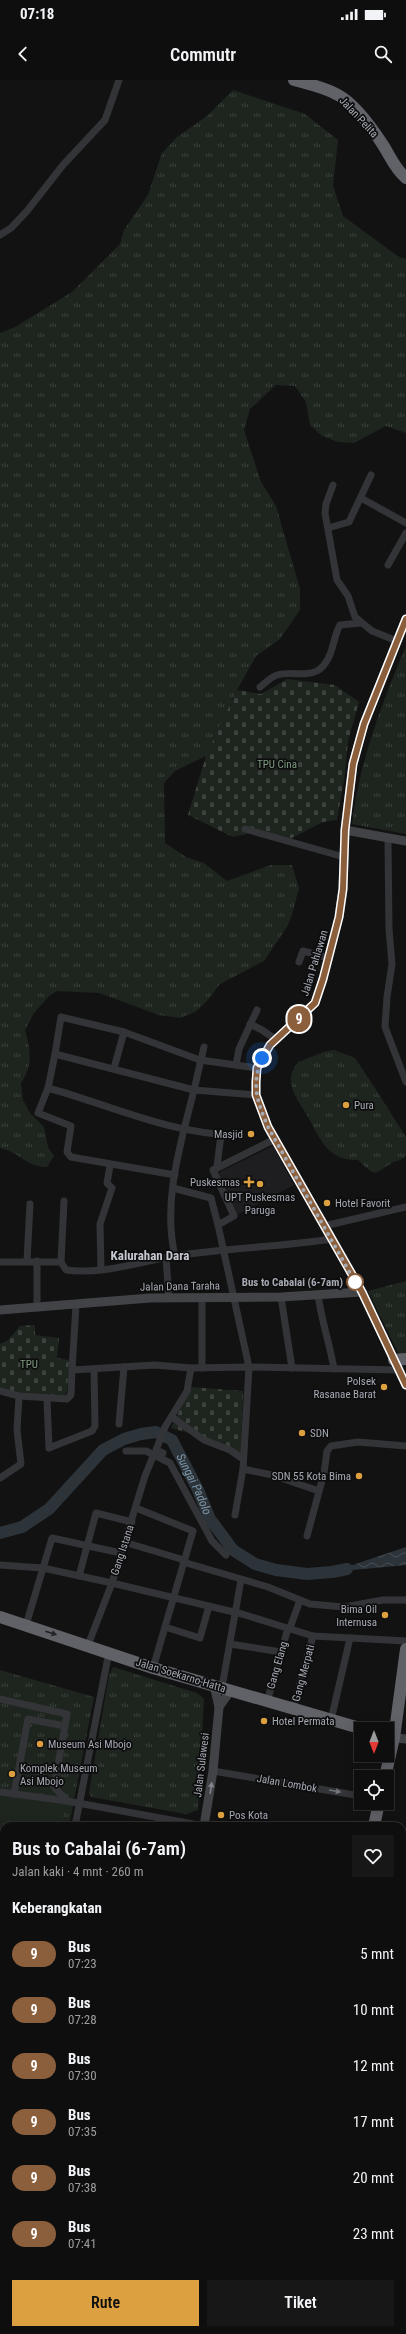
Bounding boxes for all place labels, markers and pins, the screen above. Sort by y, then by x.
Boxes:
place label: Pura [354,1099,374,1112]
marker: Pura [341,1100,351,1110]
place label: Masjid [214,1128,243,1141]
marker: Masjid [246,1129,256,1139]
place label: Puskesmas [190,1176,240,1189]
marker: Puskesmas [243,1176,255,1188]
marker: UPT Puskesmas Paruga [255,1179,265,1189]
place label: UPT Puskesmas Paruga [225,1191,295,1217]
place label: Hotel Favorit [335,1197,390,1210]
marker: Hotel Favorit [322,1198,332,1208]
marker: Bus to Cabalai (6-7am) [346,1273,364,1291]
place label: Bus to Cabalai (6-7am) [242,1276,343,1289]
place label: Polsek Rasanae Barat [313,1375,376,1401]
marker: Polsek Rasanae Barat [379,1382,389,1392]
place label: SDN [310,1427,329,1440]
marker: SDN [297,1428,307,1438]
place label: SDN 55 Kota Bima [272,1470,351,1483]
marker: SDN 55 Kota Bima [354,1471,364,1481]
place label: Bima Oil Internusa [336,1603,377,1629]
marker: Bima Oil Internusa [380,1610,390,1620]
place label: Hotel Permata [272,1715,334,1728]
marker: Hotel Permata [259,1716,269,1726]
place label: Museum Asi Mbojo [48,1738,132,1751]
marker: Museum Asi Mbojo [35,1739,45,1749]
place label: Komplek Museum Asi Mbojo [20,1762,98,1788]
marker: Komplek Museum Asi Mbojo [7,1769,17,1779]
place label: Pos Kota [229,1809,268,1822]
marker: Pos Kota [216,1810,226,1820]

